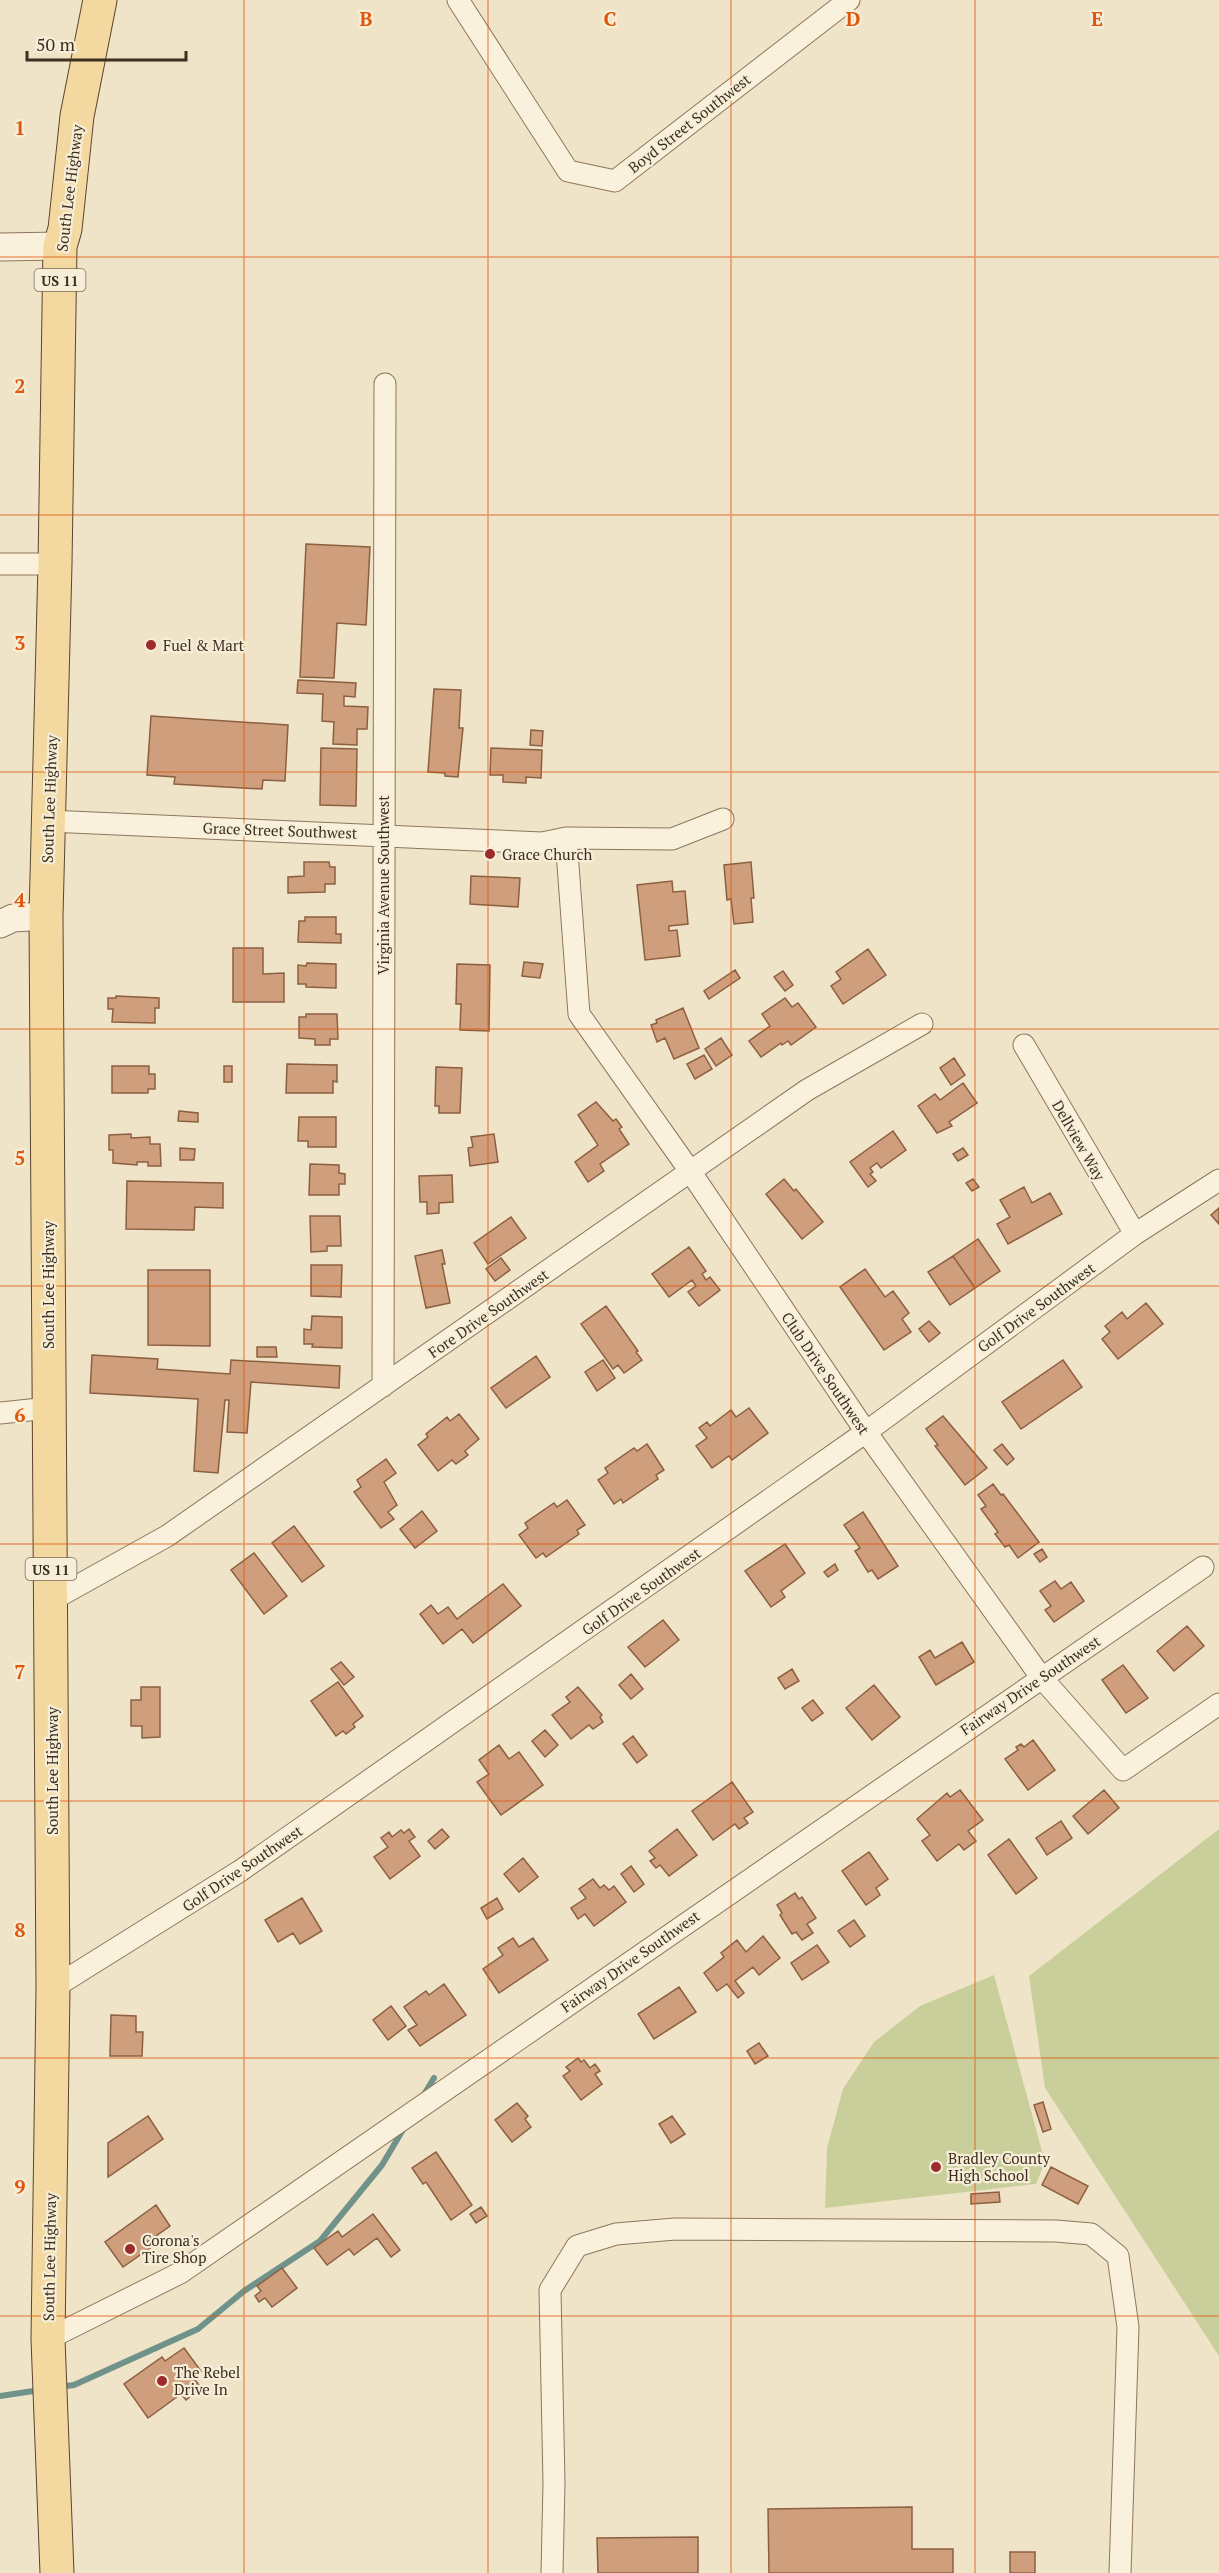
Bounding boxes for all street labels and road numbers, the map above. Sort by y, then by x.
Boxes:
street label: Boyd Street Southwest [624,69,755,177]
street label: South Lee Highway [51,123,87,253]
road number: US 11 [34,269,86,291]
street label: South Lee Highway [37,734,61,863]
street label: Virginia Avenue Southwest [373,795,393,975]
street label: Grace Street Southwest [202,817,358,843]
street label: Dellview Way [1048,1096,1110,1184]
street label: South Lee Highway [38,1221,58,1349]
street label: Golf Drive Southwest [973,1257,1099,1357]
street label: Fore Drive Southwest [424,1264,552,1362]
street label: Club Drive Southwest [778,1308,875,1439]
street label: Golf Drive Southwest [578,1542,705,1640]
road number: US 11 [26,1558,76,1580]
street label: Fairway Drive Southwest [956,1630,1104,1739]
street label: South Lee Highway [42,1707,62,1835]
street label: Golf Drive Southwest [178,1820,306,1916]
street label: Fairway Drive Southwest [557,1905,704,2017]
street label: South Lee Highway [38,2192,60,2321]

